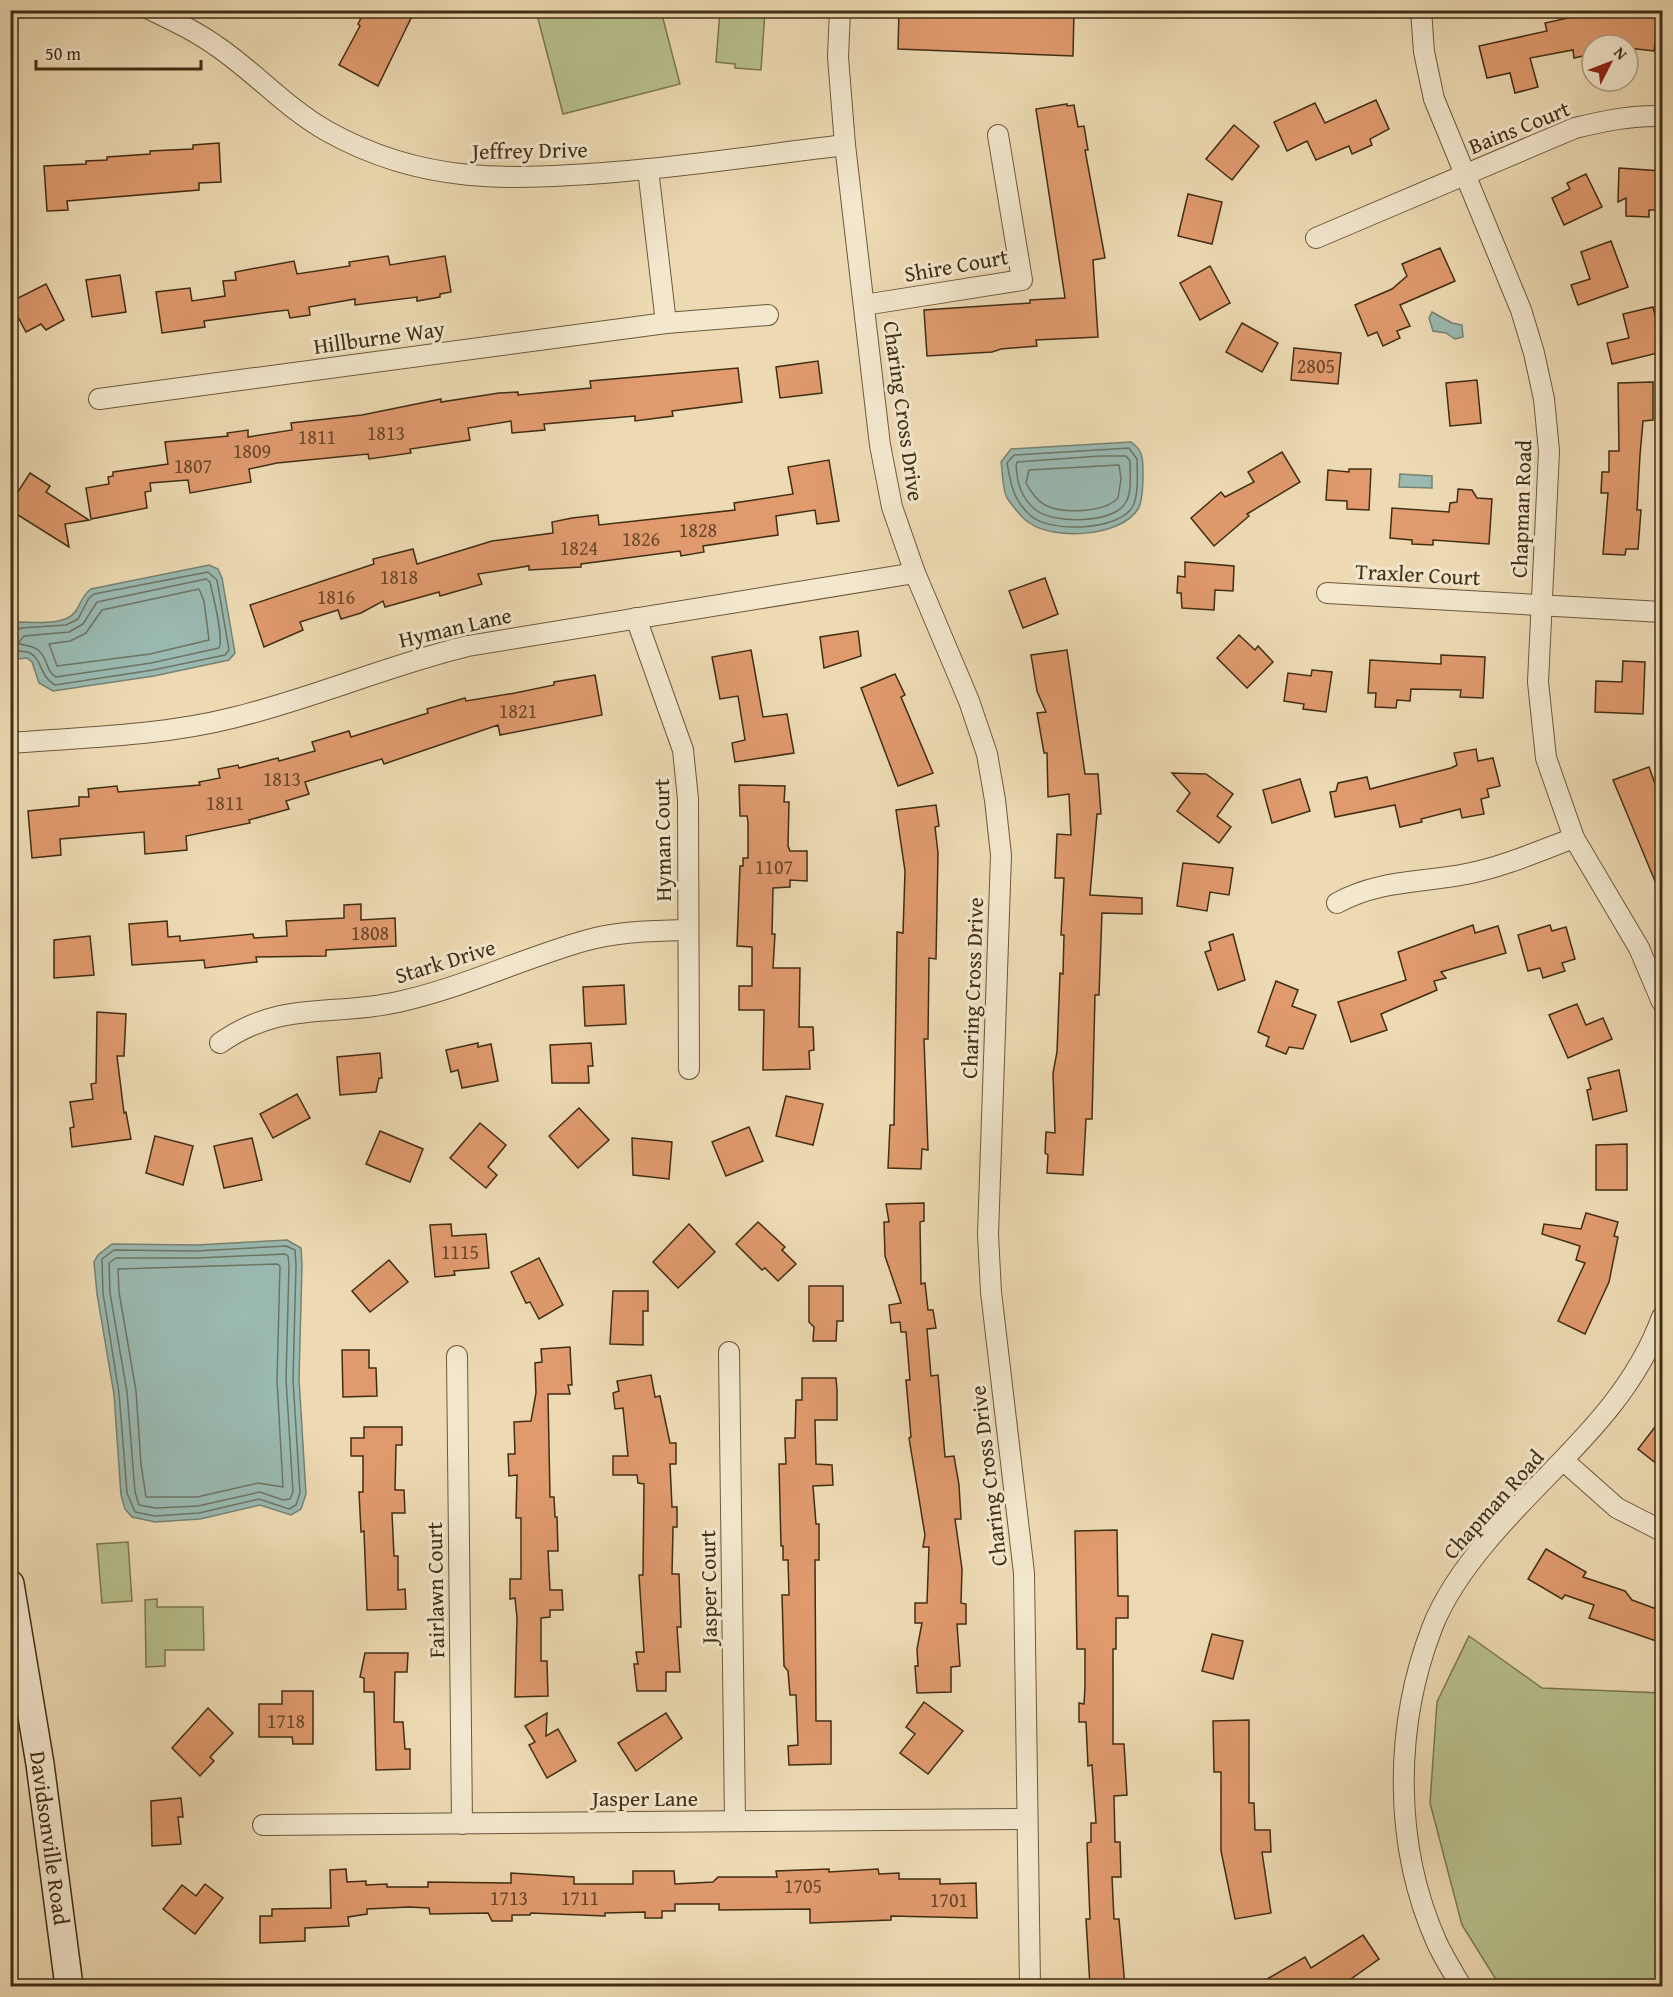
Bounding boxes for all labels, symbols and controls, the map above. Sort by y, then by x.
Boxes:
scale bar [36,33,201,71]
north arrow [1580,33,1640,93]
text: 50 m [45,40,81,67]
text: N [1609,41,1634,65]
street label: Bains Court [1463,92,1575,162]
street label: Jeffrey Drive [469,133,588,167]
street label: Shire Court [901,240,1011,290]
street label: Hillburne Way [311,312,447,362]
street label: Charing Cross Drive [876,319,932,503]
house number: 2805 [1297,351,1335,380]
house number: 1813 [367,418,405,447]
house number: 1811 [298,422,336,451]
house number: 1809 [233,436,271,465]
street label: Chapman Road [1503,439,1539,579]
house number: 1807 [174,451,212,480]
house number: 1828 [679,515,717,544]
house number: 1826 [622,524,660,553]
house number: 1824 [560,533,598,562]
street label: Traxler Court [1355,555,1482,593]
house number: 1818 [380,562,418,591]
house number: 1816 [317,582,355,611]
street label: Hyman Lane [395,598,515,656]
house number: 1821 [499,696,537,725]
house number: 1813 [263,764,301,793]
street label: Hyman Court [645,778,679,902]
house number: 1811 [206,788,244,817]
house number: 1107 [755,852,793,881]
street label: Charing Cross Drive [953,897,991,1079]
house number: 1808 [351,918,389,947]
street label: Stark Drive [391,931,499,991]
house number: 1115 [441,1237,479,1266]
street label: Charing Cross Drive [961,1384,1015,1568]
street label: Chapman Road [1435,1442,1551,1566]
street label: Fairlawn Court [418,1521,452,1659]
street label: Jasper Court [691,1529,725,1647]
house number: 1718 [267,1706,305,1735]
street label: Davidsonville Road [22,1749,78,1927]
street label: Jasper Lane [589,1782,698,1814]
house number: 1705 [784,1871,822,1900]
house number: 1713 [490,1883,528,1912]
house number: 1711 [561,1883,599,1912]
house number: 1701 [930,1885,968,1914]

